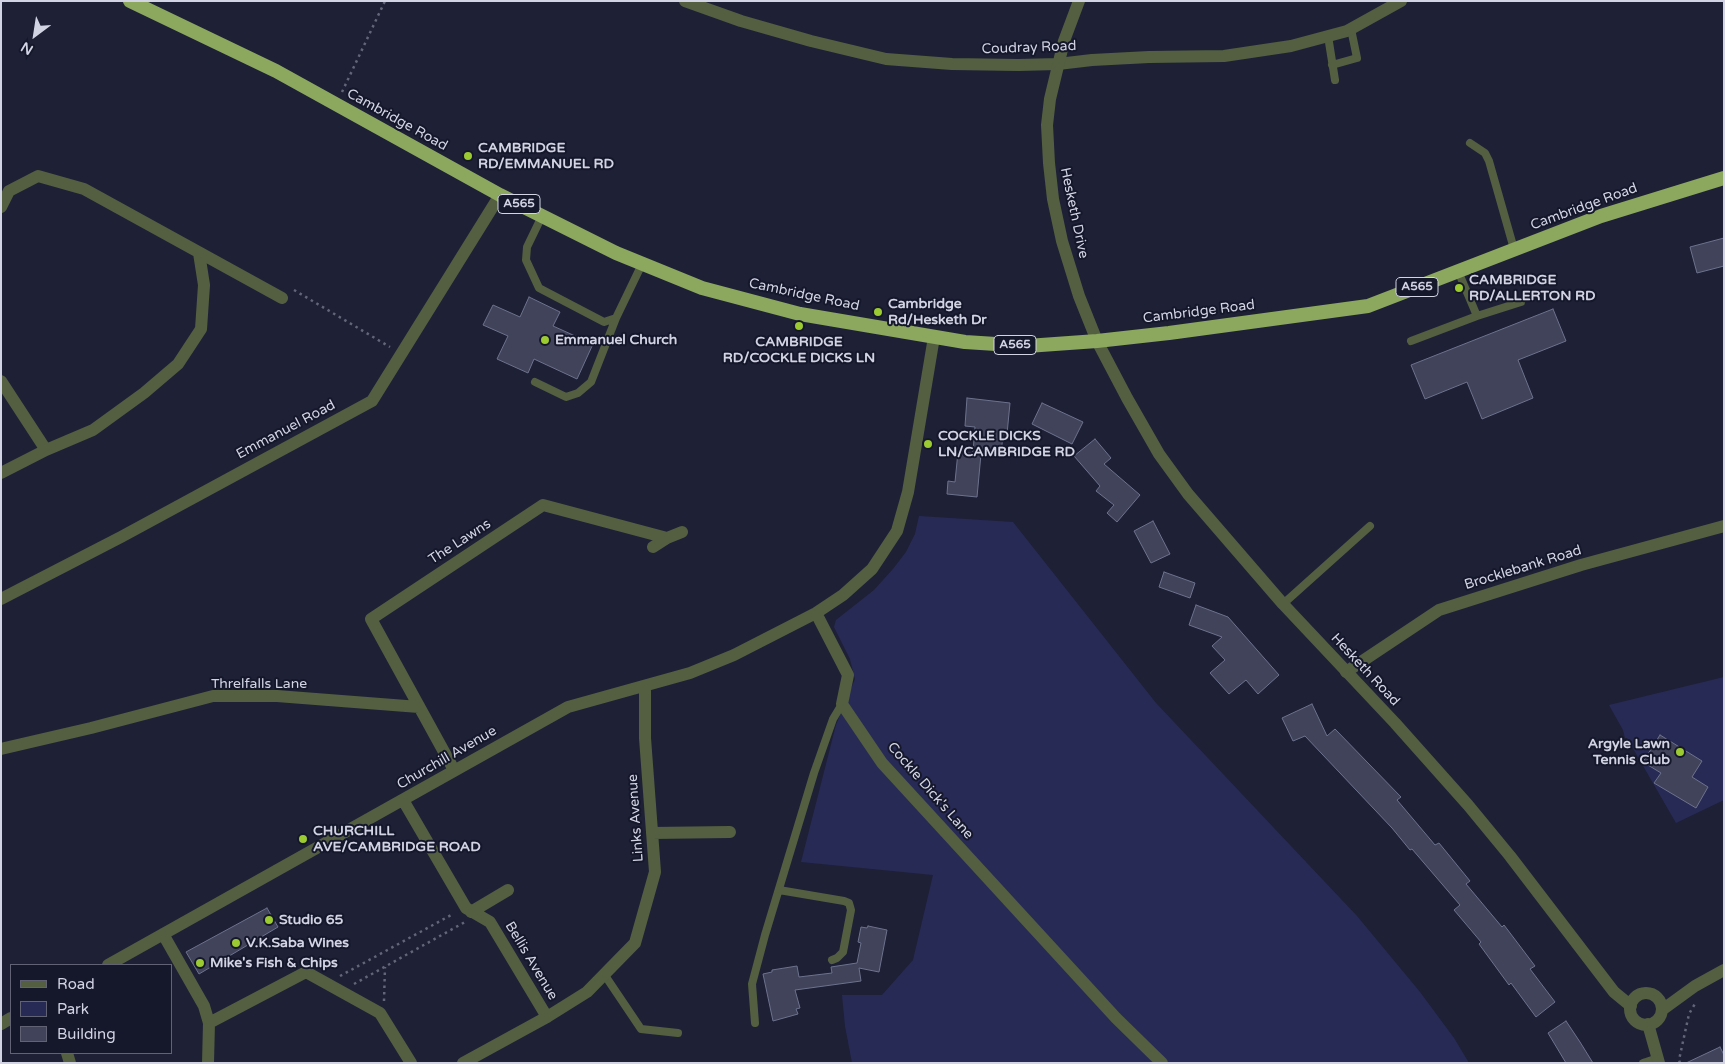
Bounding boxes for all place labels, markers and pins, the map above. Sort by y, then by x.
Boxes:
place label: CAMBRIDGE RD/EMMANUEL RD [478,140,614,172]
marker: CAMBRIDGE RD/EMMANUEL RD [462,150,474,162]
place label: CAMBRIDGE RD/ALLERTON RD [1469,272,1595,304]
marker: CAMBRIDGE RD/ALLERTON RD [1453,282,1465,294]
place label: Cambridge Rd/Hesketh Dr [888,296,987,328]
marker: Cambridge Rd/Hesketh Dr [872,306,884,318]
marker: CAMBRIDGE RD/COCKLE DICKS LN [793,320,805,332]
place label: Emmanuel Church [555,332,677,348]
marker: Emmanuel Church [539,334,551,346]
place label: CAMBRIDGE RD/COCKLE DICKS LN [723,334,875,367]
place label: COCKLE DICKS LN/CAMBRIDGE RD [938,428,1075,461]
marker: COCKLE DICKS LN/CAMBRIDGE RD [922,438,934,450]
place label: Argyle Lawn Tennis Club [1588,736,1670,769]
marker: Argyle Lawn Tennis Club [1674,746,1686,758]
place label: CHURCHILL AVE/CAMBRIDGE ROAD [313,823,481,856]
marker: CHURCHILL AVE/CAMBRIDGE ROAD [297,833,309,845]
place label: Studio 65 [279,912,343,928]
marker: Studio 65 [263,914,275,926]
place label: V.K.Saba Wines [246,935,349,951]
marker: V.K.Saba Wines [230,937,242,949]
place label: Mike's Fish & Chips [210,955,338,971]
marker: Mike's Fish & Chips [194,957,206,969]

